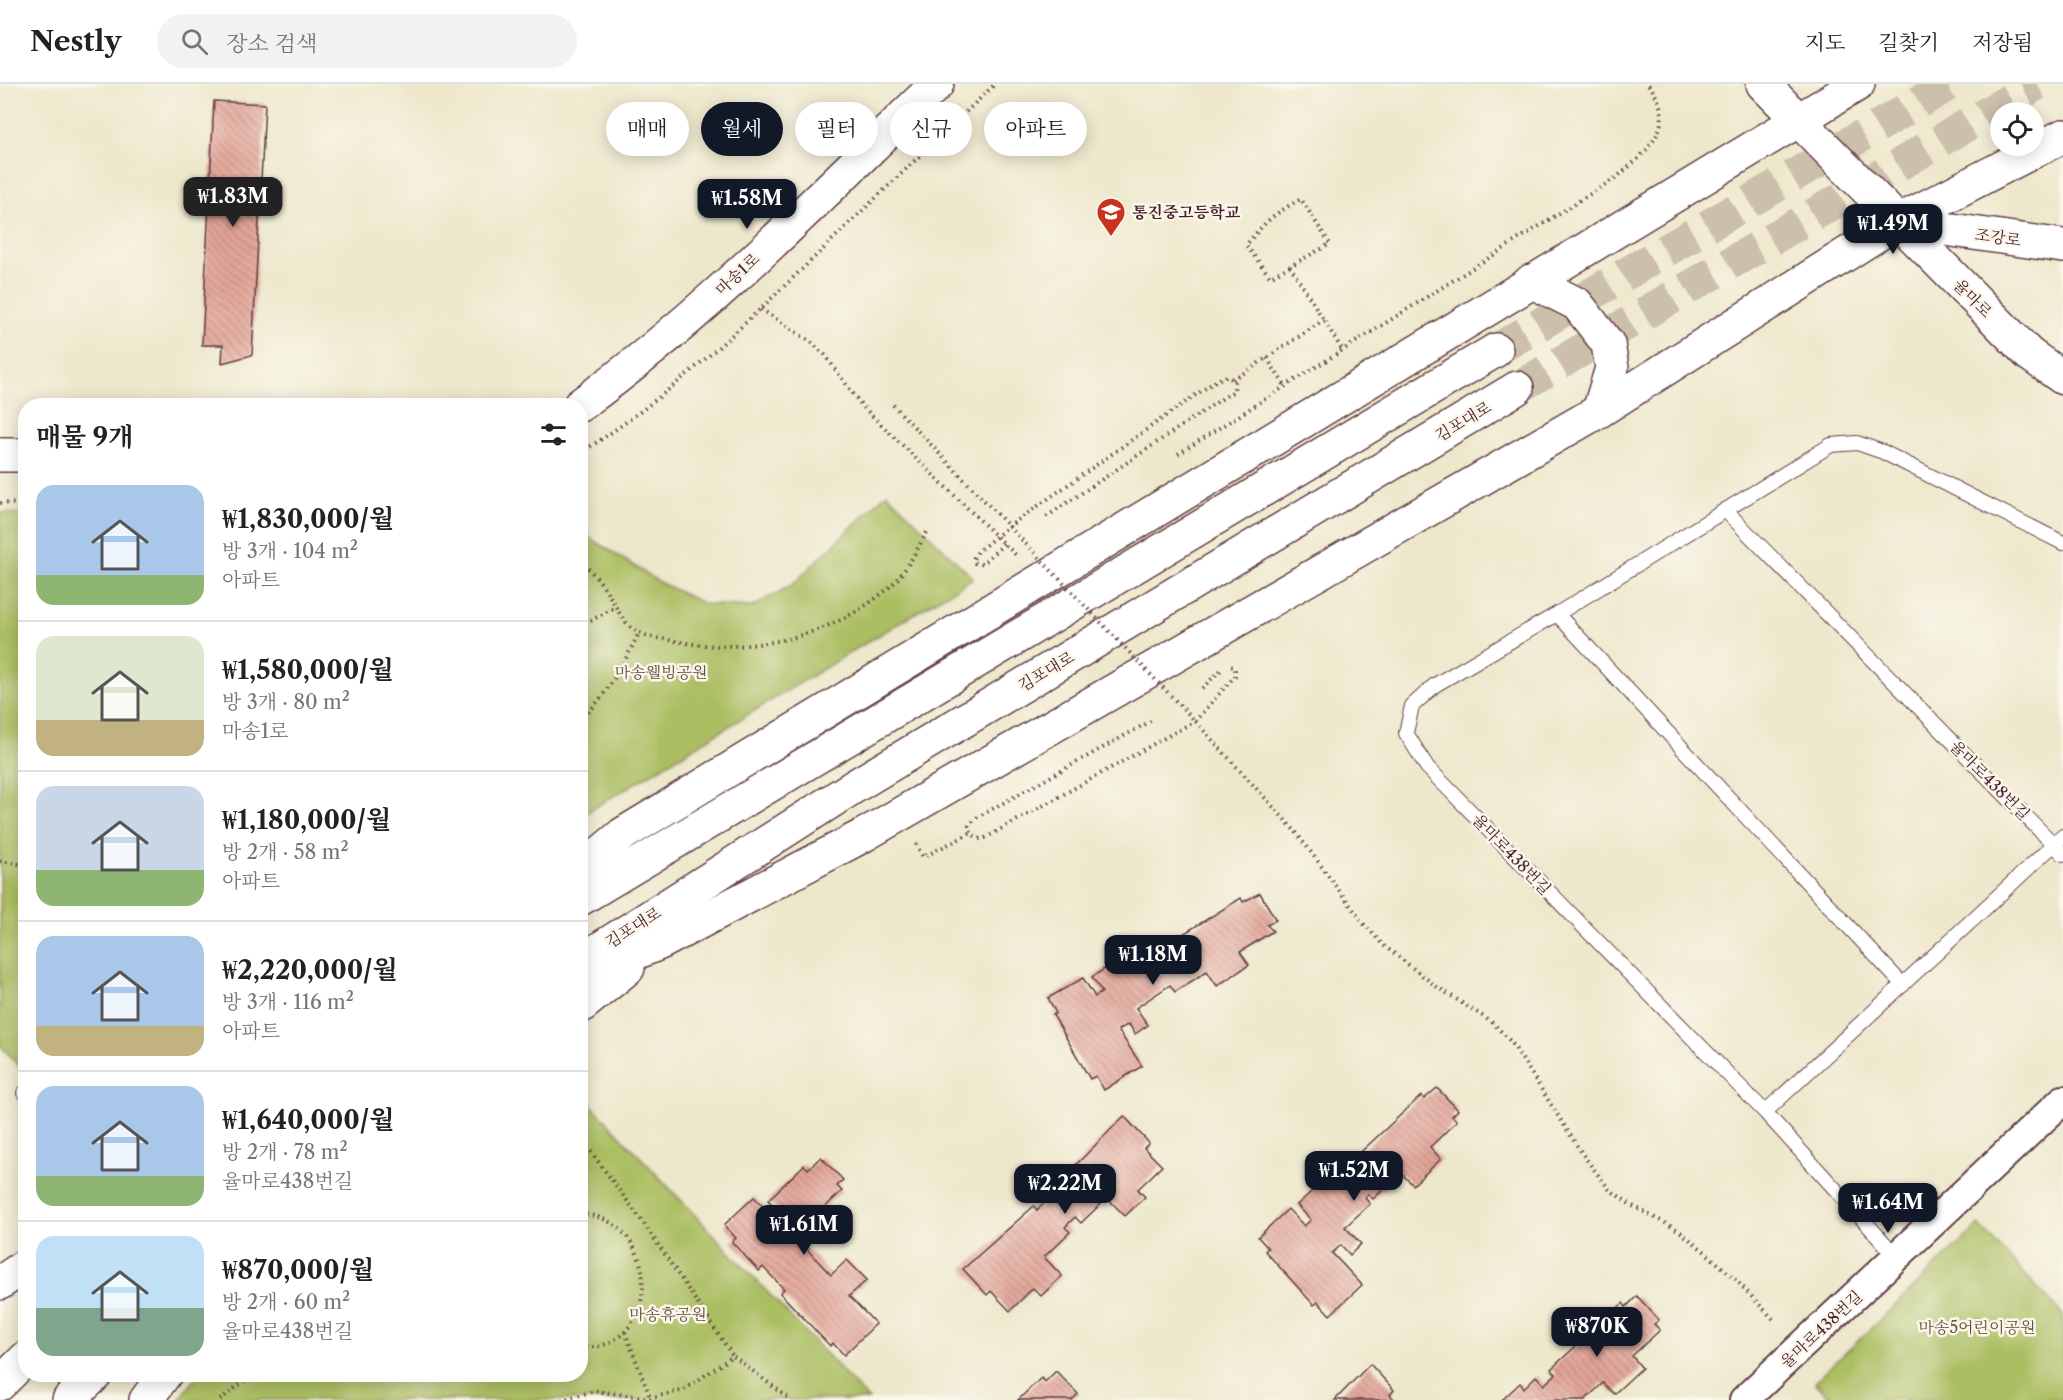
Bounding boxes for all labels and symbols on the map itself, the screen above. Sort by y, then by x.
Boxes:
pin: ₩1.83M [184,177,282,228]
pin: ₩1.58M [698,179,796,230]
school or university icon: 통진중고등학교 [1095,196,1127,238]
place label: 통진중고등학교 [1132,202,1241,222]
pin: ₩1.49M [1844,204,1942,255]
street label: 조강로 [1974,224,2023,250]
street label: 마송1로 [711,248,764,299]
street label: 율마로 [1950,275,1997,322]
street label: 김포대로 [1431,396,1495,445]
street label: 김포대로 [1014,646,1078,695]
park label: 마송웰빙공원 [615,662,707,682]
street label: 율마로438번길 [1946,736,2034,824]
street label: 율마로438번길 [1468,809,1556,899]
street label: 김포대로 [601,902,665,952]
pin: ₩1.18M [1104,935,1202,986]
pin: ₩1.52M [1305,1151,1403,1202]
pin: ₩2.22M [1016,1164,1114,1215]
pin: ₩1.64M [1839,1183,1937,1234]
pin: ₩1.61M [755,1205,853,1256]
street label: 율마로438번길 [1776,1286,1866,1372]
park label: 마송휴공원 [629,1304,707,1324]
pin: ₩870K [1555,1307,1639,1358]
park label: 마송5어린이공원 [1919,1317,2035,1337]

